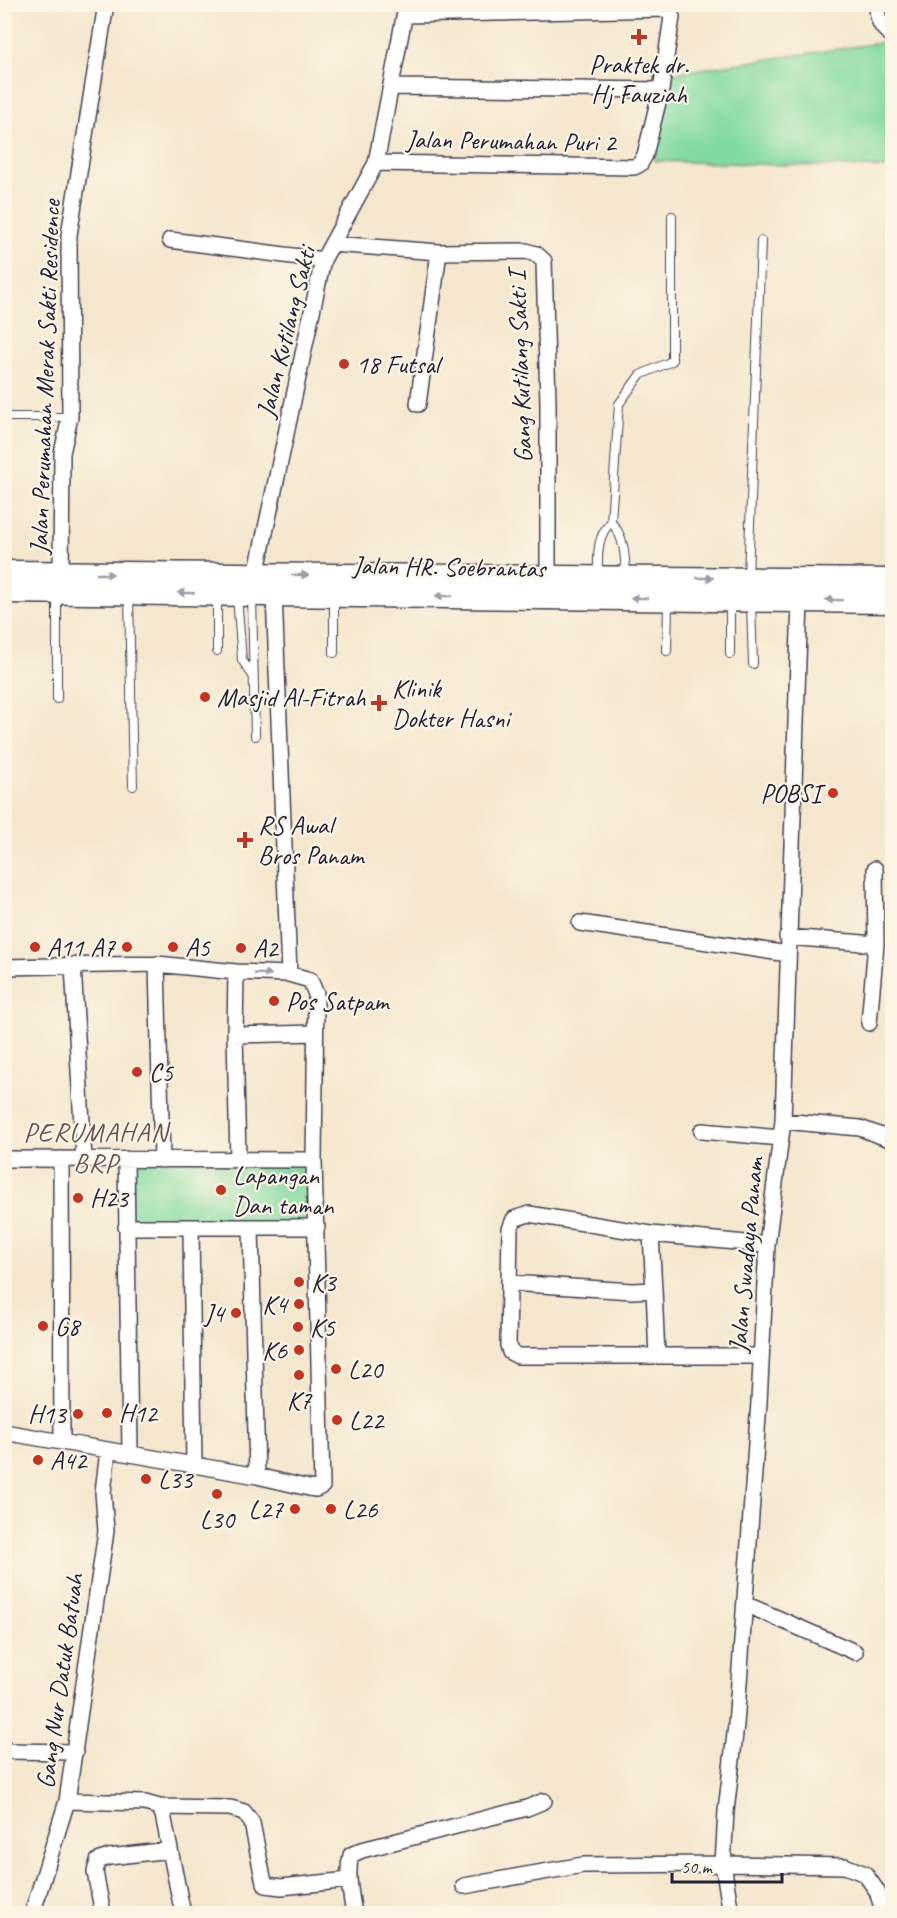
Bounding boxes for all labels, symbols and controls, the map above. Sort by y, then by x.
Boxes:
marker: Praktek dr. Hj Fauziah [630,28,648,46]
place label: Praktek dr. Hj Fauziah [589,48,690,111]
street label: Jalan Perumahan Puri 2 [404,123,618,159]
street label: Jalan Perumahan Merak Sakti Residence [22,198,68,557]
street label: Jalan Kutilang Sakti [248,240,324,423]
street label: Gang Kutilang Sakti I [500,265,540,463]
place label: 18 Futsal [356,348,444,381]
marker: 18 Futsal [337,357,351,371]
street label: Jalan HR. Soebrantas [350,549,548,585]
one-way arrow [95,569,114,579]
one-way arrow [290,570,309,580]
one-way arrow [695,573,714,583]
one-way arrow [177,588,196,598]
one-way arrow [435,591,454,601]
one-way arrow [630,593,649,603]
one-way arrow [825,595,844,605]
place label: Klinik Dokter Hasni [392,672,513,735]
place label: Masjid Al-Fitrah [217,681,367,714]
marker: Masjid Al-Fitrah [198,690,212,704]
marker: Klinik Dokter Hasni [370,694,388,712]
place label: POBSI [760,777,827,810]
marker: POBSI [826,786,840,800]
place label: RS Awal Bros Panam [258,809,366,872]
marker: RS Awal Bros Panam [236,831,254,849]
place label: A11 [47,931,85,964]
place label: A7 [90,931,116,964]
place label: A5 [185,931,211,964]
place label: A2 [253,932,280,965]
marker: A11 [28,940,42,954]
marker: A7 [120,940,134,954]
marker: A5 [166,940,180,954]
marker: A2 [234,941,248,955]
one-way arrow [253,969,272,978]
place label: Pos Satpam [286,985,391,1018]
marker: Pos Satpam [267,994,281,1008]
place label: C5 [149,1056,174,1089]
marker: C5 [130,1065,144,1079]
district label: PERUMAHAN BRP [24,1115,171,1180]
street label: Jalan Swadaya Panam [721,1154,771,1356]
place label: Lapangan Dan taman [233,1159,335,1222]
place label: H23 [90,1182,130,1215]
marker: Lapangan Dan taman [214,1183,228,1197]
marker: H23 [71,1191,85,1205]
place label: K3 [311,1266,338,1299]
marker: K3 [292,1275,306,1289]
place label: K4 [262,1288,289,1321]
place label: J4 [202,1297,226,1330]
marker: K4 [292,1297,306,1311]
marker: J4 [229,1306,243,1320]
place label: G8 [55,1310,82,1343]
place label: K5 [310,1311,336,1344]
marker: G8 [36,1319,50,1333]
marker: K5 [291,1320,305,1334]
place label: K6 [262,1334,288,1367]
marker: K6 [292,1343,306,1357]
place label: L20 [348,1353,385,1386]
marker: L20 [329,1362,343,1376]
marker: K7 [292,1368,306,1382]
place label: K7 [287,1384,313,1417]
place label: H12 [119,1397,159,1430]
place label: H13 [28,1398,68,1431]
place label: L22 [349,1404,386,1437]
marker: H12 [100,1406,114,1420]
marker: H13 [71,1407,85,1421]
marker: L22 [330,1413,344,1427]
place label: A42 [50,1444,89,1477]
marker: A42 [31,1453,45,1467]
place label: L33 [158,1463,195,1496]
marker: L33 [139,1472,153,1486]
marker: L30 [210,1487,224,1501]
place label: L27 [249,1493,284,1526]
place label: L26 [343,1493,379,1526]
marker: L27 [288,1502,302,1516]
marker: L26 [324,1502,338,1516]
place label: L30 [200,1503,237,1536]
street label: Gang Nur Datuk Batuah [29,1570,92,1791]
scale bar [672,1846,782,1884]
text: 50 m [681,1856,714,1878]

